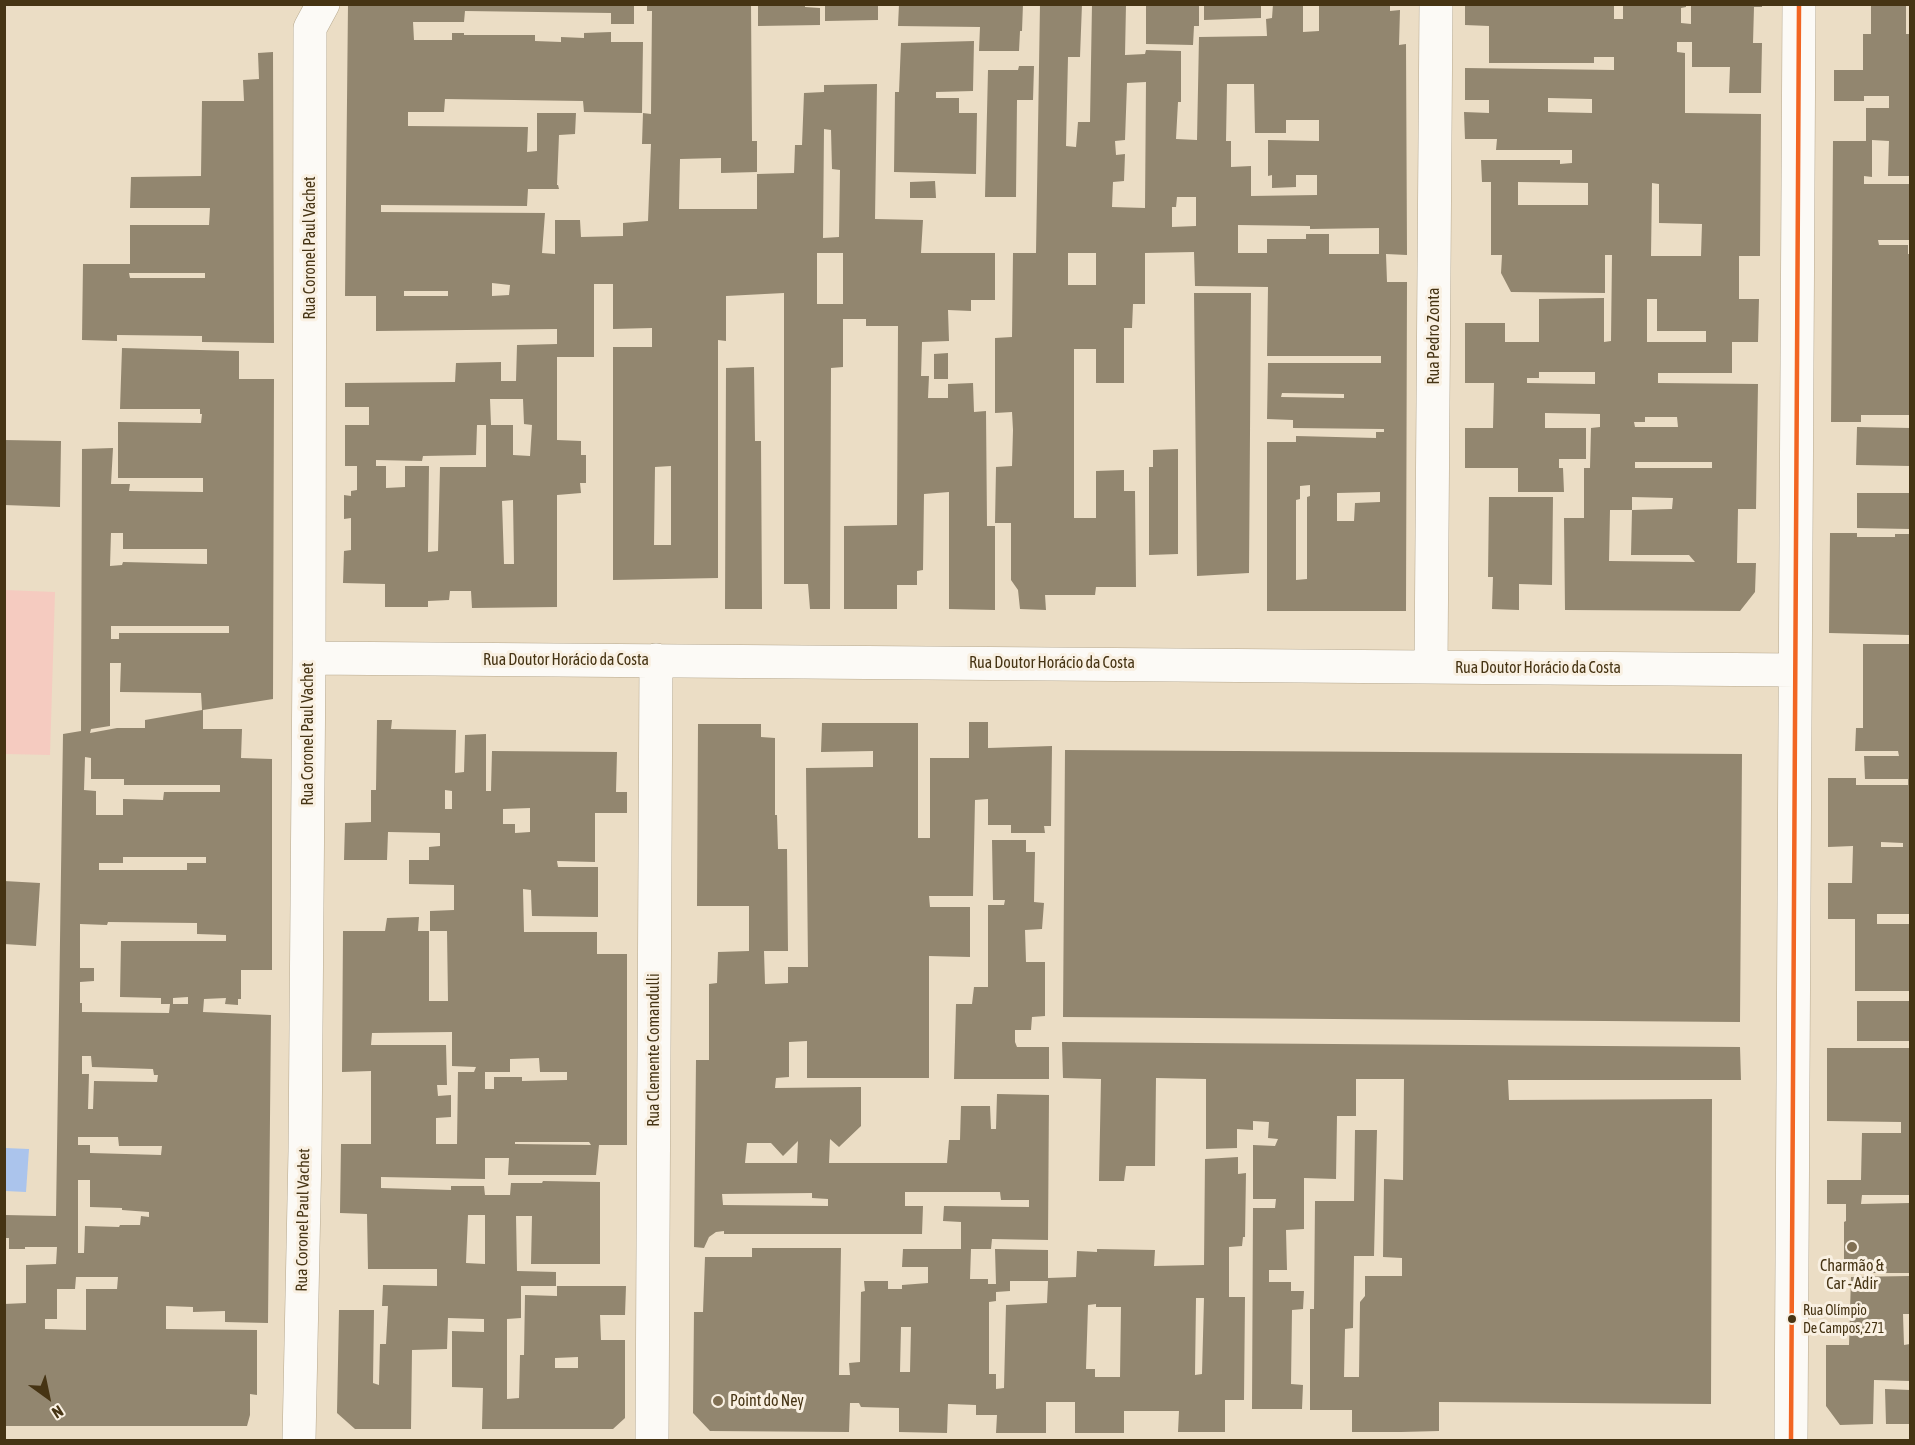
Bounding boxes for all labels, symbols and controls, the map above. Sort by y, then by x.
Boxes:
street label: Rua Coronel Paul Vachet [300,176,320,320]
street label: Rua Pedro Zonta [1424,288,1444,384]
street label: Rua Doutor Horácio da Costa [483,650,649,670]
street label: Rua Doutor Horácio da Costa [969,653,1135,673]
street label: Rua Doutor Horácio da Costa [1455,658,1621,678]
street label: Rua Coronel Paul Vachet [298,662,318,806]
street label: Rua Clemente Comandulli [644,973,664,1127]
street label: Rua Coronel Paul Vachet [292,1148,314,1292]
marker: Charmão & Car - Adir [1845,1240,1859,1254]
place label: Charmão & Car - Adir [1820,1256,1884,1294]
place label: Rua Olímpio De Campos, 271 [1803,1303,1884,1336]
marker: Rua Olímpio De Campos, 271 [1786,1313,1798,1325]
north arrow [18,1367,78,1427]
place label: Point do Ney [730,1391,804,1411]
marker: Point do Ney [711,1394,725,1408]
text: N [49,1402,67,1422]

